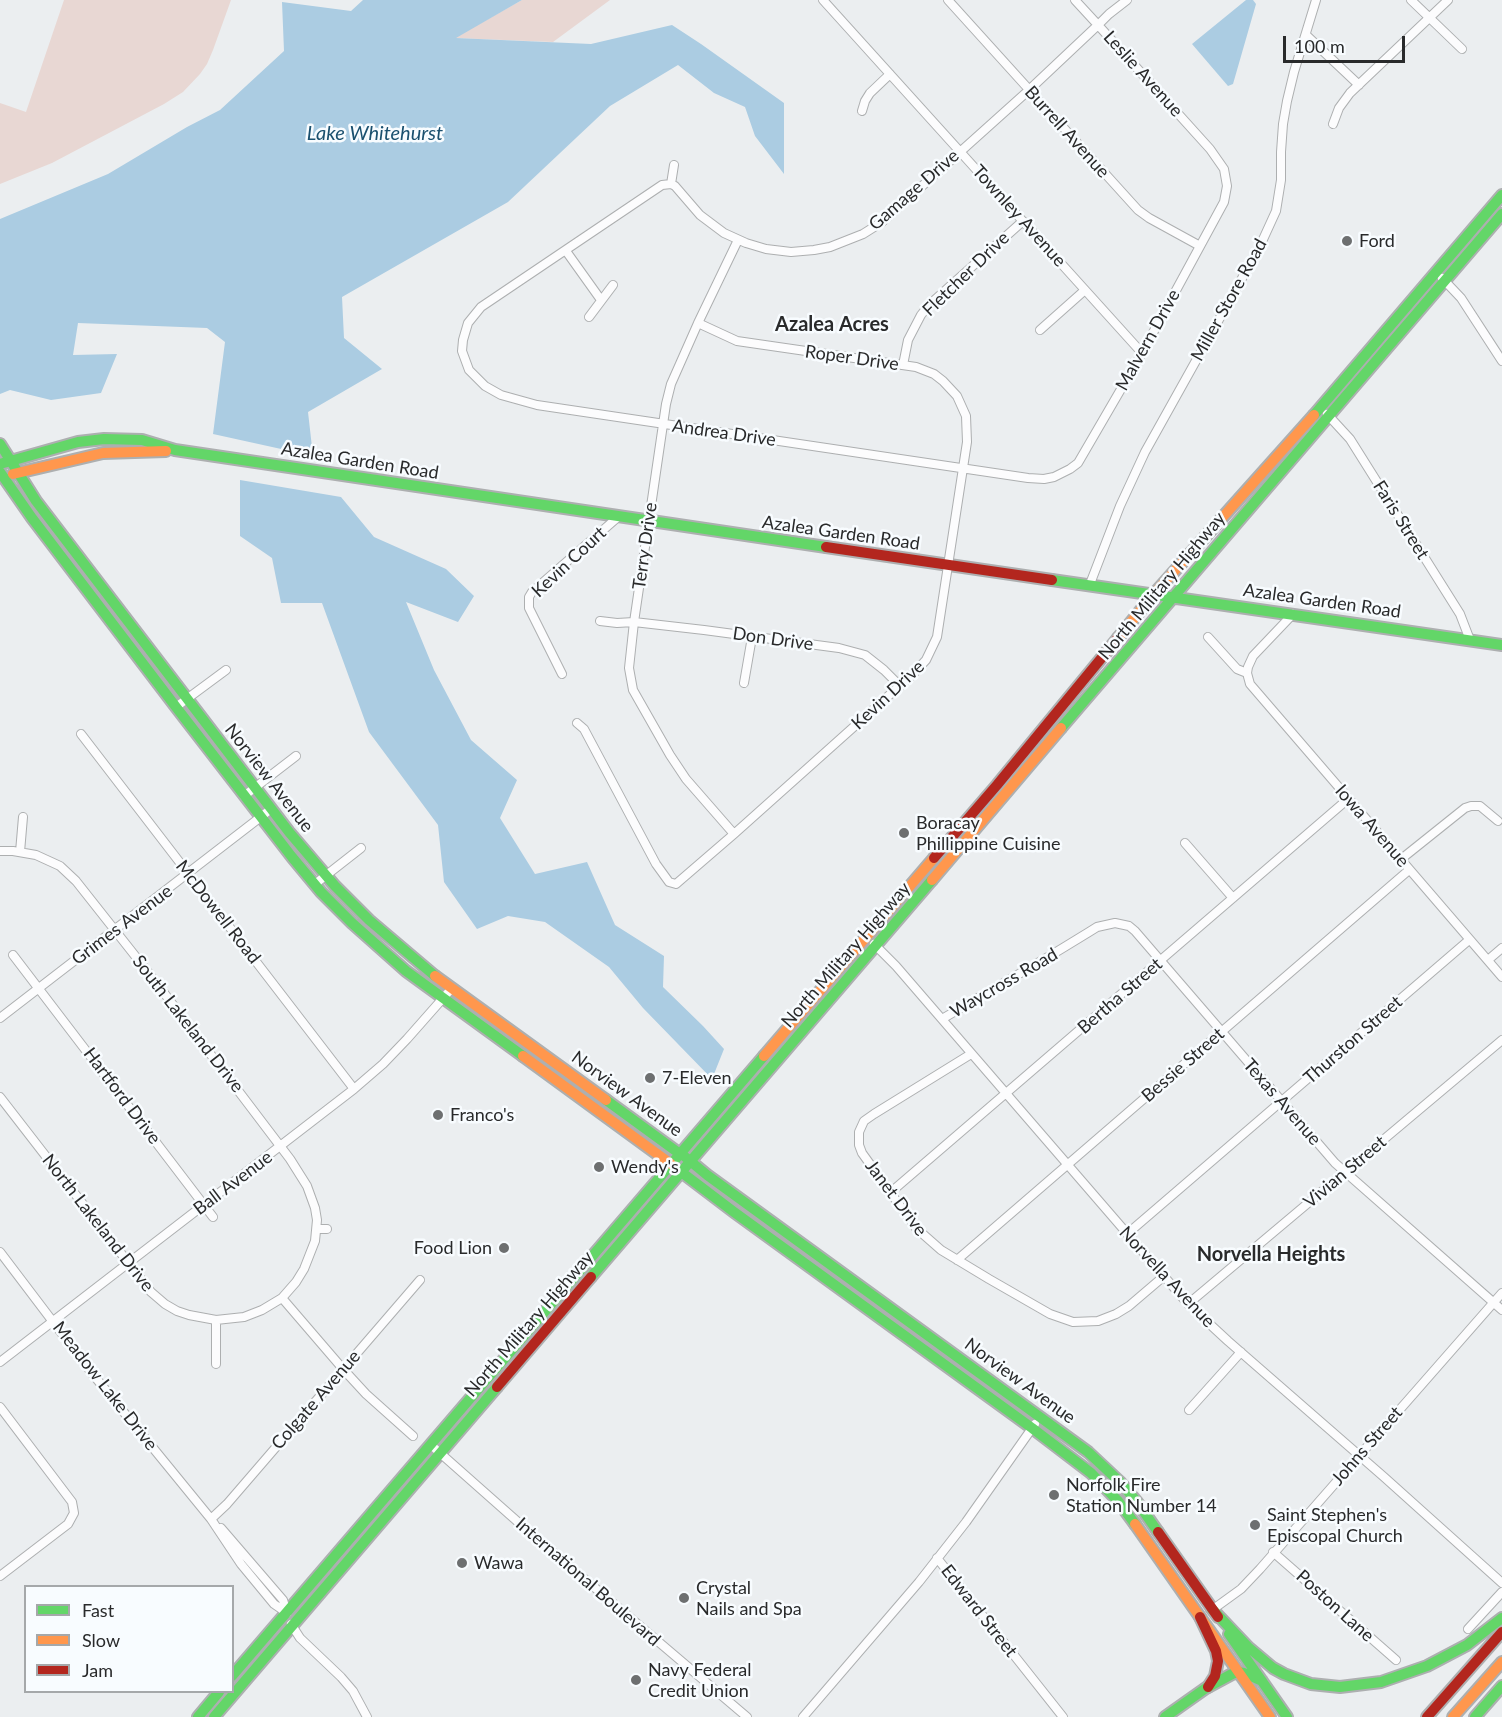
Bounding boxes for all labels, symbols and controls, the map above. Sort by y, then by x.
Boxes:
scale bar [1286,24,1408,62]
street label: Leslie Avenue [1099,27,1187,121]
text: 100 m [1294,35,1345,57]
street label: Burrell Avenue [1020,82,1114,182]
water label: Lake Whitehurst [307,122,443,146]
street label: Gamage Drive [865,145,963,235]
street label: Townley Avenue [968,161,1070,271]
street label: Fletcher Drive [918,227,1014,321]
place label: Ford [1359,230,1395,252]
marker: Ford [1340,234,1354,248]
street label: Miller Store Road [1187,235,1271,365]
street label: Malvern Drive [1111,286,1185,394]
district label: Azalea Acres [775,313,889,337]
street label: Roper Drive [804,341,900,375]
street label: Andrea Drive [671,415,777,451]
street label: Azalea Garden Road [280,438,440,484]
street label: Faris Street [1368,477,1434,563]
street label: Terry Drive [628,501,662,591]
street label: North Military Highway [1094,508,1230,664]
street label: Azalea Garden Road [761,511,921,555]
street label: Kevin Court [527,522,611,602]
street label: Azalea Garden Road [1242,579,1402,623]
street label: Don Drive [731,623,815,655]
street label: Kevin Drive [847,656,929,734]
street label: Norview Avenue [220,720,318,836]
street label: Iowa Avenue [1330,780,1414,872]
place label: Boracay Phillippine Cuisine [916,812,1060,854]
marker: Boracay Phillippine Cuisine [897,826,911,840]
street label: McDowell Road [171,856,265,968]
street label: North Military Highway [777,878,915,1032]
street label: Grimes Avenue [68,880,176,970]
street label: Waycross Road [946,944,1062,1022]
street label: South Lakeland Drive [128,951,248,1097]
street label: Bertha Street [1073,953,1167,1039]
street label: Thurston Street [1299,991,1407,1089]
street label: Bessie Street [1137,1023,1229,1107]
street label: Hartford Drive [79,1044,165,1148]
street label: Norview Avenue [567,1047,687,1141]
street label: Texas Avenue [1239,1054,1325,1150]
place label: 7-Eleven [662,1067,732,1089]
marker: 7-Eleven [643,1071,657,1085]
place label: Franco's [450,1104,514,1126]
marker: Franco's [431,1108,445,1122]
street label: Vivian Street [1299,1131,1391,1213]
street label: Ball Avenue [189,1146,277,1220]
street label: North Lakeland Drive [38,1150,158,1296]
place label: Wendy's [611,1156,679,1178]
street label: Janet Drive [860,1156,932,1240]
marker: Wendy's [592,1160,606,1174]
street label: Norvella Avenue [1115,1222,1219,1332]
place label: Food Lion [414,1237,492,1259]
marker: Food Lion [497,1241,511,1255]
district label: Norvella Heights [1197,1243,1345,1267]
street label: North Military Highway [460,1247,598,1401]
street label: Meadow Lake Drive [48,1317,162,1455]
street label: Norview Avenue [960,1334,1080,1428]
street label: Colgate Avenue [267,1346,365,1454]
street label: Johns Street [1327,1402,1407,1490]
place label: Norfolk Fire Station Number 14 [1066,1474,1217,1516]
marker: Norfolk Fire Station Number 14 [1047,1488,1061,1502]
place label: Saint Stephen's Episcopal Church [1267,1504,1403,1546]
street label: International Boulevard [511,1513,665,1651]
marker: Saint Stephen's Episcopal Church [1248,1518,1262,1532]
place label: Wawa [474,1552,523,1574]
marker: Wawa [455,1556,469,1570]
street label: Edward Street [936,1560,1022,1662]
street label: Poston Lane [1292,1565,1378,1647]
place label: Crystal Nails and Spa [696,1577,802,1620]
legend [24,1585,234,1693]
marker: Crystal Nails and Spa [677,1591,691,1605]
text: Fast [82,1599,114,1621]
text: Slow [82,1629,120,1651]
text: Jam [82,1659,113,1681]
place label: Navy Federal Credit Union [648,1659,751,1702]
marker: Navy Federal Credit Union [629,1673,643,1687]

